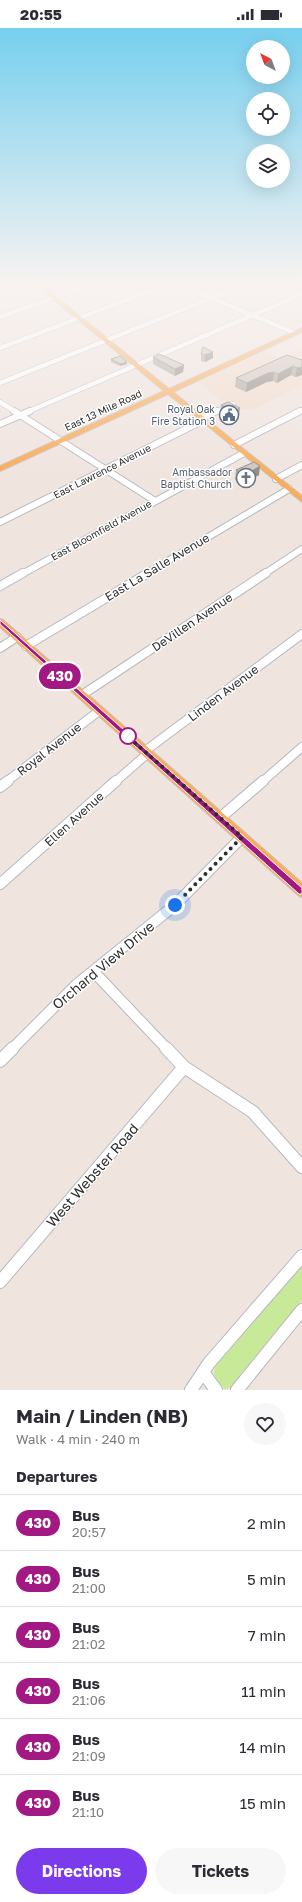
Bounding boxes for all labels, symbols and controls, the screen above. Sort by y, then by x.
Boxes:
text: 20:55 [20,5,62,23]
north arrow [246,40,290,84]
map controls [246,40,290,188]
button: locate [246,92,290,136]
button: layers [246,144,290,188]
street label: East 13 Mile Road [62,387,144,433]
place label: Royal Oak Fire Station 3 [151,403,215,427]
public building icon: Royal Oak Fire Station 3 [218,404,240,426]
street label: East Lawrence Avenue [51,441,153,501]
place label: Ambassador Baptist Church [161,466,232,490]
church icon: Ambassador Baptist Church [235,467,257,489]
street label: East Bloomfield Avenue [49,497,154,563]
street label: East La Salle Avenue [102,530,212,604]
street label: DeVillen Avenue [149,590,235,654]
street label: Linden Avenue [185,662,261,724]
line badge: 430 [37,663,83,689]
text: 430 [47,667,73,684]
street label: Royal Avenue [14,719,84,779]
unlabelled marker [119,727,137,745]
street label: Ellen Avenue [41,788,107,850]
your location [165,895,185,915]
street label: Orchard View Drive [49,917,157,1013]
street label: West Webster Road [42,1120,142,1230]
button: heart [244,1403,286,1445]
text: Main / Linden (NB) [16,1404,188,1427]
text: Walk · 4 min · 240 m [16,1431,140,1447]
text: Departures [16,1467,97,1485]
text: Bus [72,1506,100,1524]
text: 430 [25,1514,51,1531]
text: 2 min [247,1514,286,1532]
text: 20:57 [72,1524,106,1540]
text: Bus [72,1562,100,1580]
text: 430 [25,1570,51,1587]
text: 5 min [247,1570,286,1588]
text: 21:00 [72,1580,106,1596]
text: Bus [72,1618,100,1636]
text: 430 [25,1626,51,1643]
text: 7 min [248,1626,286,1644]
text: 21:02 [72,1636,105,1652]
text: Bus [72,1674,100,1692]
text: 430 [25,1682,51,1699]
text: 11 min [241,1682,286,1700]
text: 21:06 [72,1692,106,1708]
text: Bus [72,1730,100,1748]
text: 430 [25,1738,51,1755]
text: 14 min [239,1738,286,1756]
text: 21:09 [72,1748,106,1764]
text: Bus [72,1786,100,1804]
text: 430 [25,1794,51,1811]
text: 15 min [240,1794,286,1812]
text: 21:10 [72,1804,104,1820]
button: Directions [16,1848,147,1894]
button: Tickets [155,1848,286,1894]

